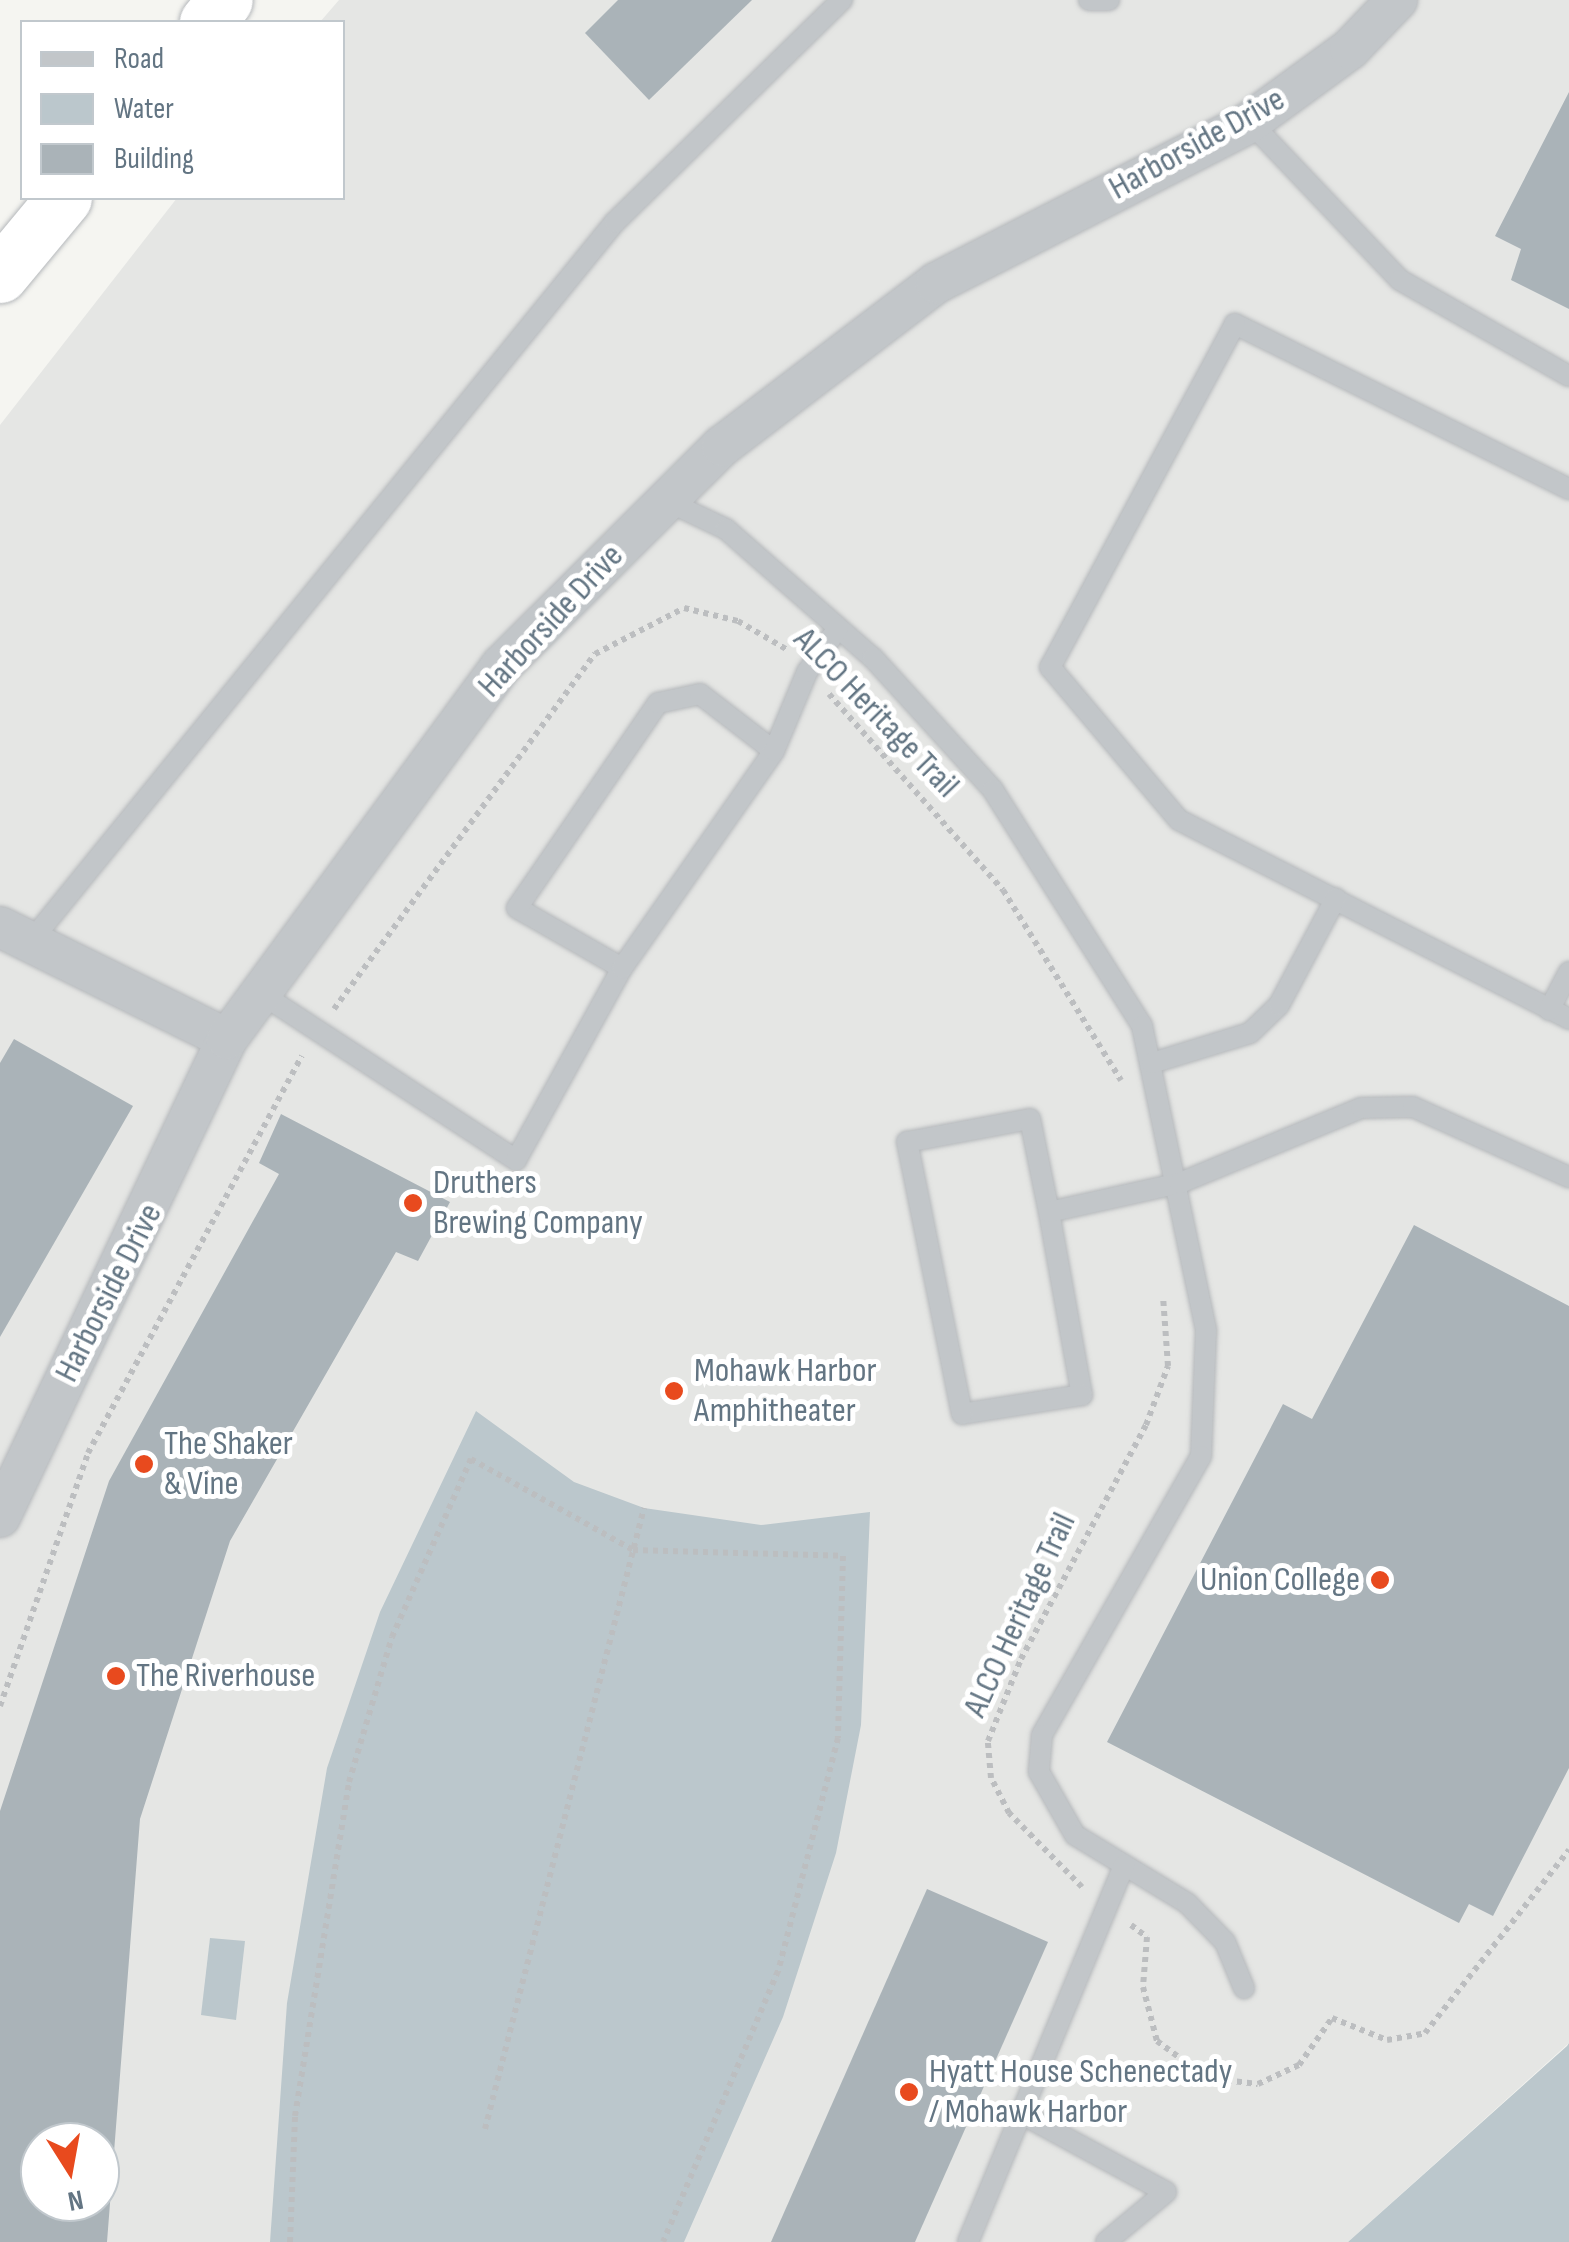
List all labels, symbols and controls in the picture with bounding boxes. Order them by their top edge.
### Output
legend [20,20,345,200]
text: Road [114,41,164,77]
street label: Harborside Drive [1102,79,1292,209]
text: Water [114,91,174,127]
text: Building [114,141,194,177]
street label: Harborside Drive [469,536,633,706]
street label: ALCO Heritage Trail [784,619,968,807]
place label: Druthers Brewing Company [433,1162,643,1244]
marker: Druthers Brewing Company [402,1192,424,1214]
street label: Harborside Drive [46,1197,172,1389]
place label: Mohawk Harbor Amphitheater [694,1350,877,1432]
marker: Mohawk Harbor Amphitheater [663,1380,685,1402]
place label: The Shaker & Vine [164,1423,293,1505]
marker: The Shaker & Vine [133,1453,155,1475]
street label: ALCO Heritage Trail [954,1506,1086,1724]
place label: Union College [1200,1559,1360,1601]
marker: Union College [1369,1569,1391,1591]
place label: The Riverhouse [136,1655,315,1697]
marker: The Riverhouse [105,1665,127,1687]
place label: Hyatt House Schenectady / Mohawk Harbor [929,2051,1232,2133]
marker: Hyatt House Schenectady / Mohawk Harbor [898,2081,920,2103]
north arrow [20,2122,120,2222]
text: N [65,2182,86,2218]

